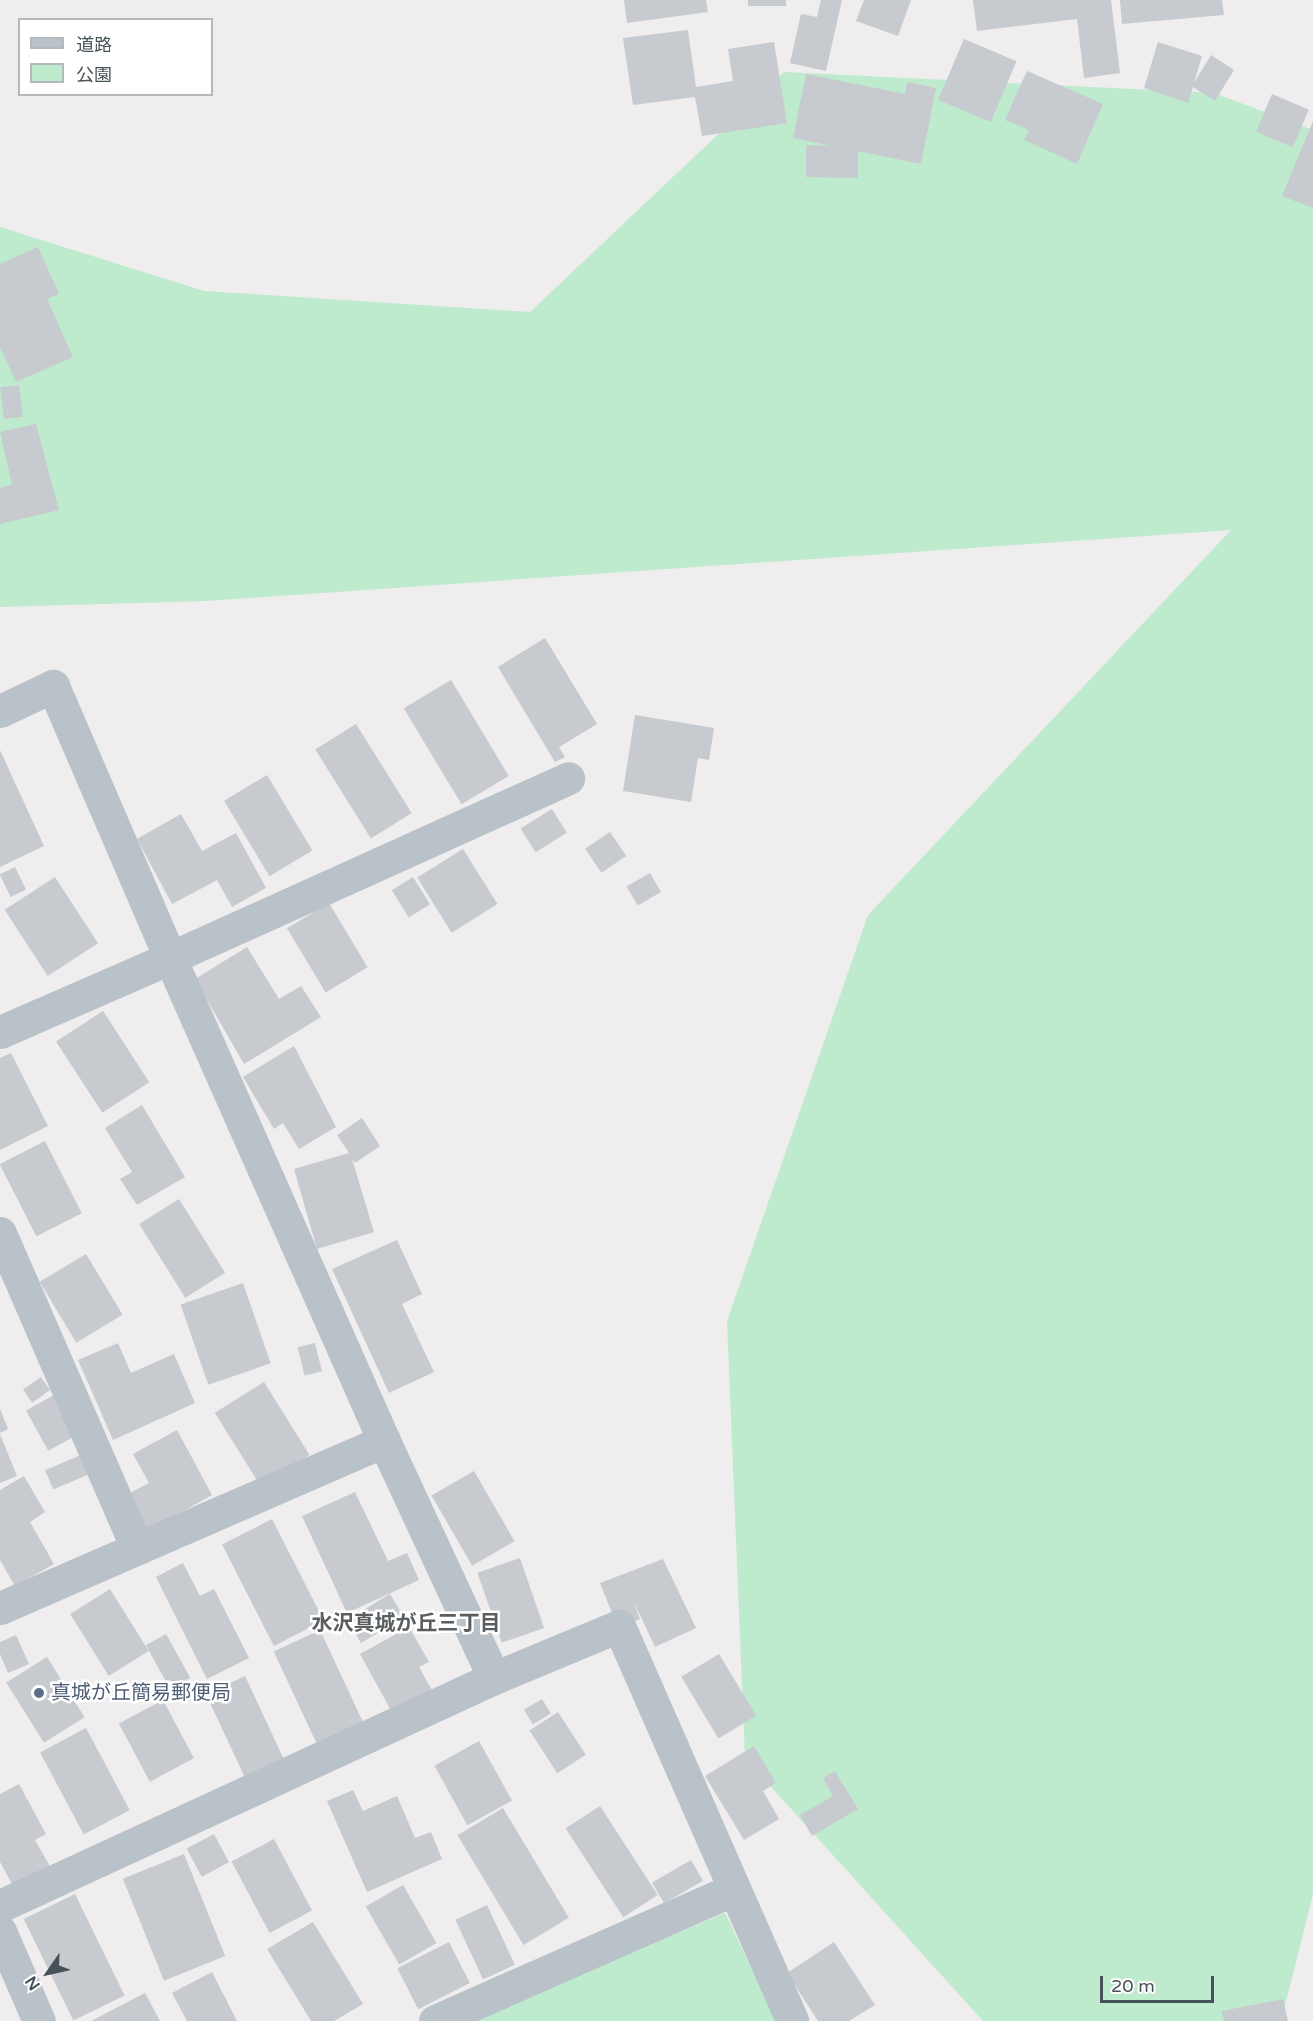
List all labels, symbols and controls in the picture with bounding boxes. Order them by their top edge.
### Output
legend [18,18,213,96]
text: 道路 [76,34,112,56]
text: 公園 [76,64,112,86]
district label: 水沢真城が丘三丁目 [312,1611,500,1637]
place label: 真城が丘簡易郵便局 [51,1681,231,1705]
marker: 真城が丘簡易郵便局 [32,1686,46,1700]
north arrow [18,1943,78,2003]
scale bar [1103,1964,1217,2002]
text: N [21,1972,45,1994]
text: 20 m [1111,1975,1155,1997]

